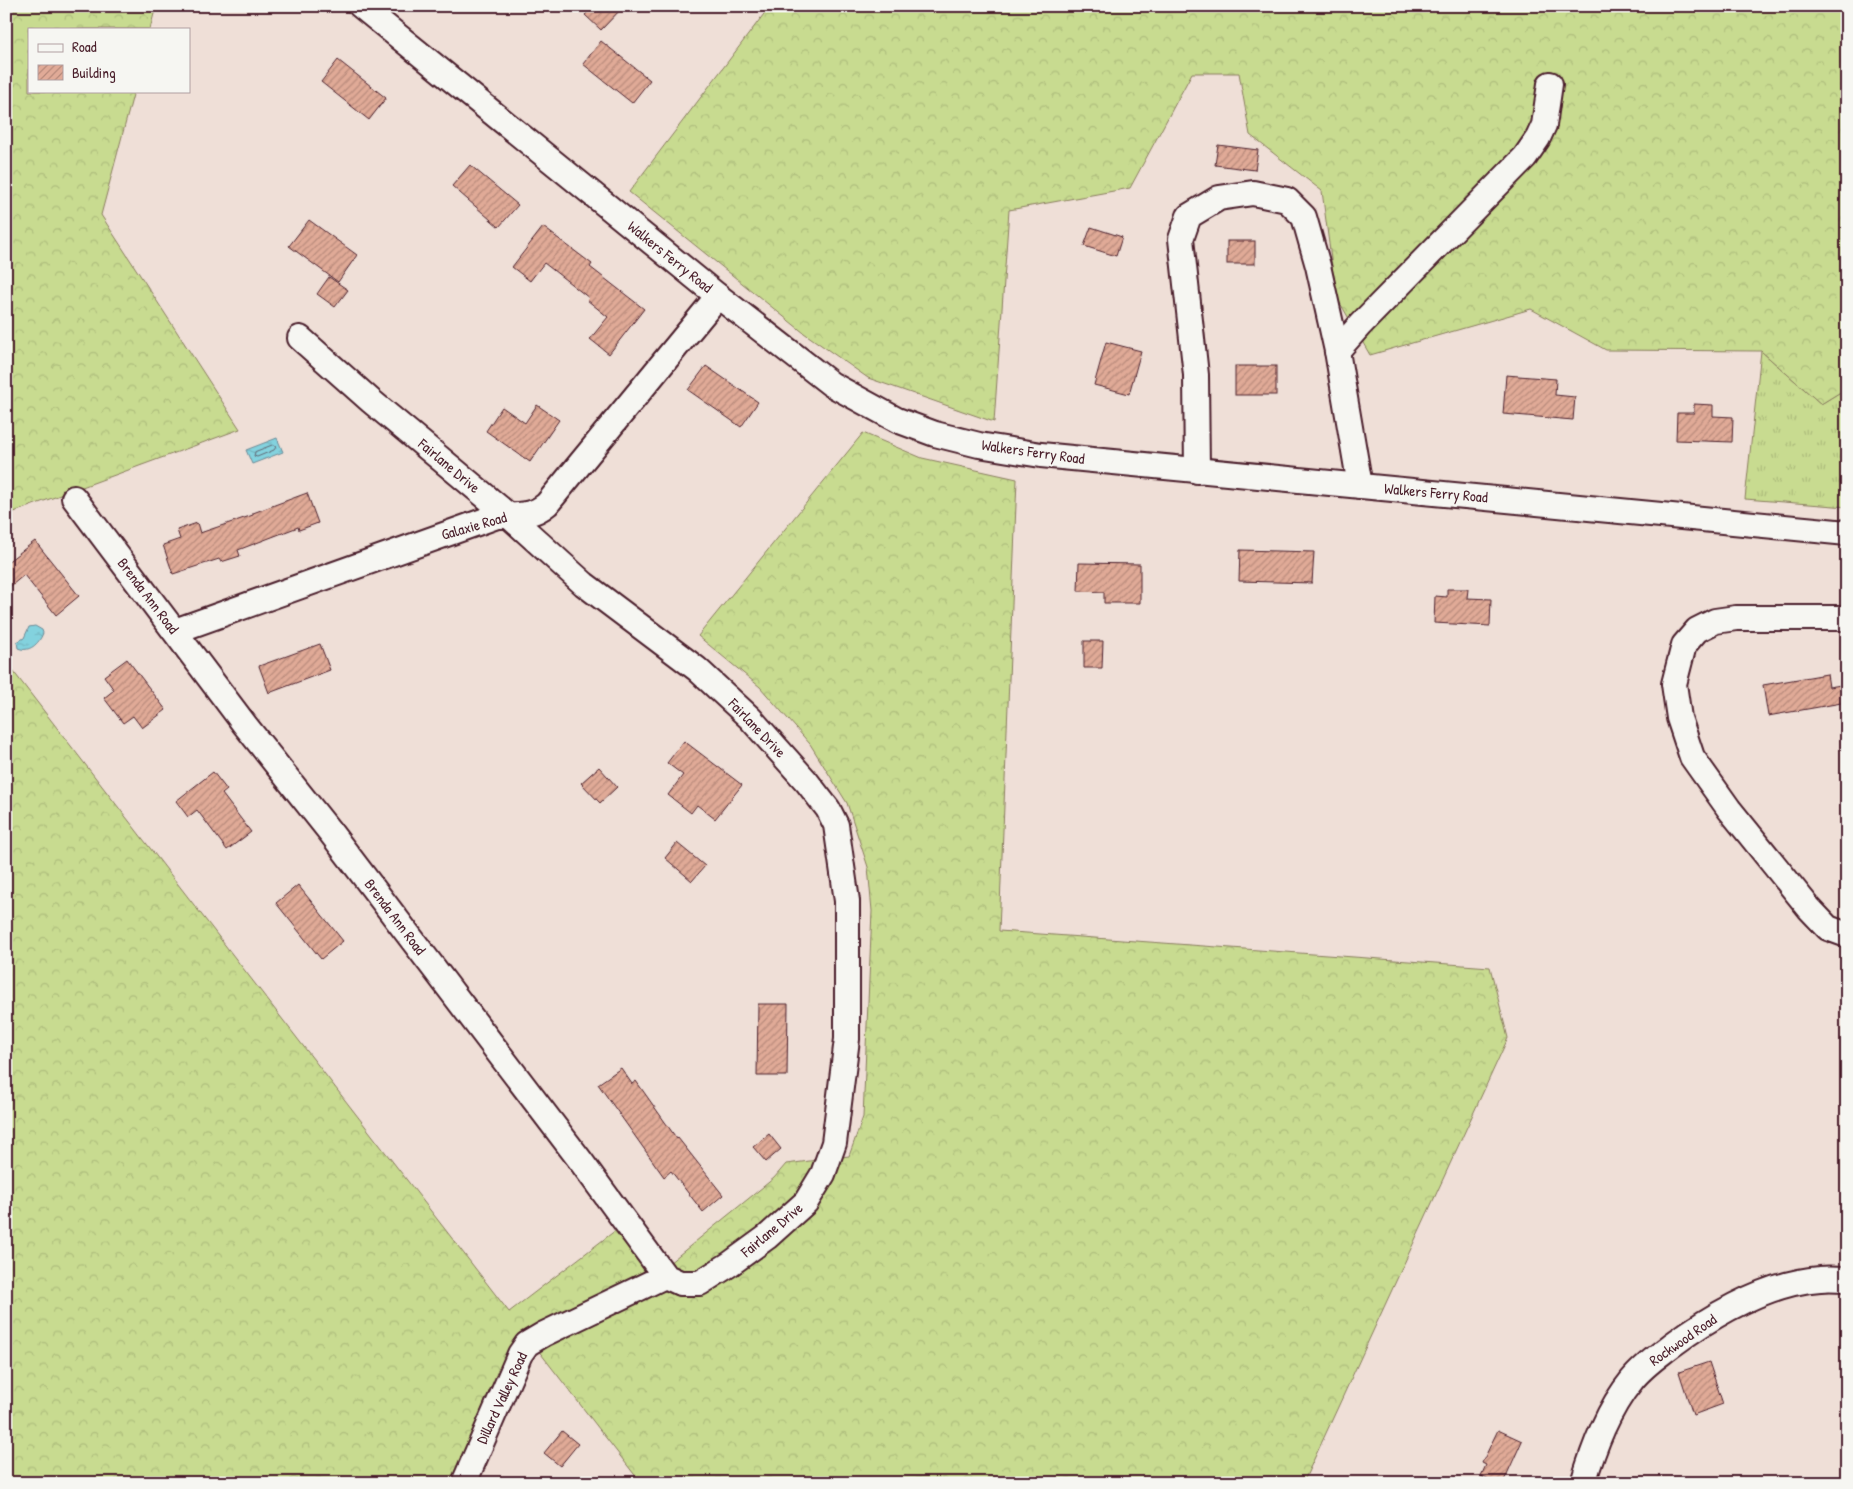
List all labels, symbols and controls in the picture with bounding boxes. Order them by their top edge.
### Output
legend [28,28,190,92]
text: Road [72,36,97,57]
text: Building [72,62,116,83]
street label: Walkers Ferry Road [623,216,717,298]
street label: Fairlane Drive [413,433,485,498]
street label: Walkers Ferry Road [980,434,1086,469]
street label: Walkers Ferry Road [1383,478,1489,507]
street label: Galaxie Road [439,506,509,545]
street label: Brenda Ann Road [113,553,184,638]
street label: Fairlane Drive [723,693,791,762]
street label: Brenda Ann Road [360,874,431,959]
street label: Fairlane Drive [735,1197,807,1262]
street label: Rockwood Road [1645,1309,1721,1371]
street label: Dillard Valley Road [471,1348,532,1447]

